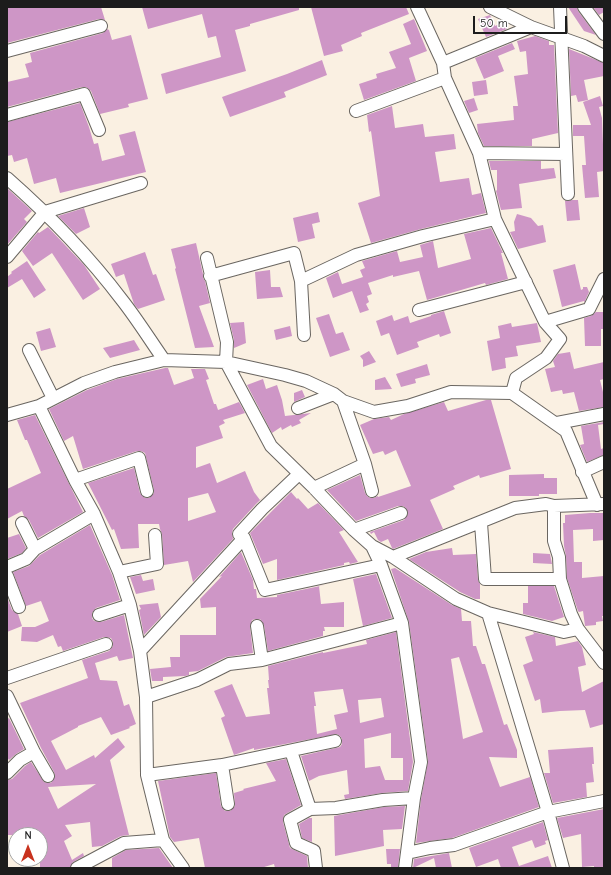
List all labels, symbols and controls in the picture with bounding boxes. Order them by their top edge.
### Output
scale bar [475,8,569,34]
text: 50 m [480,16,508,30]
north arrow [8,827,48,867]
text: N [24,829,32,842]

